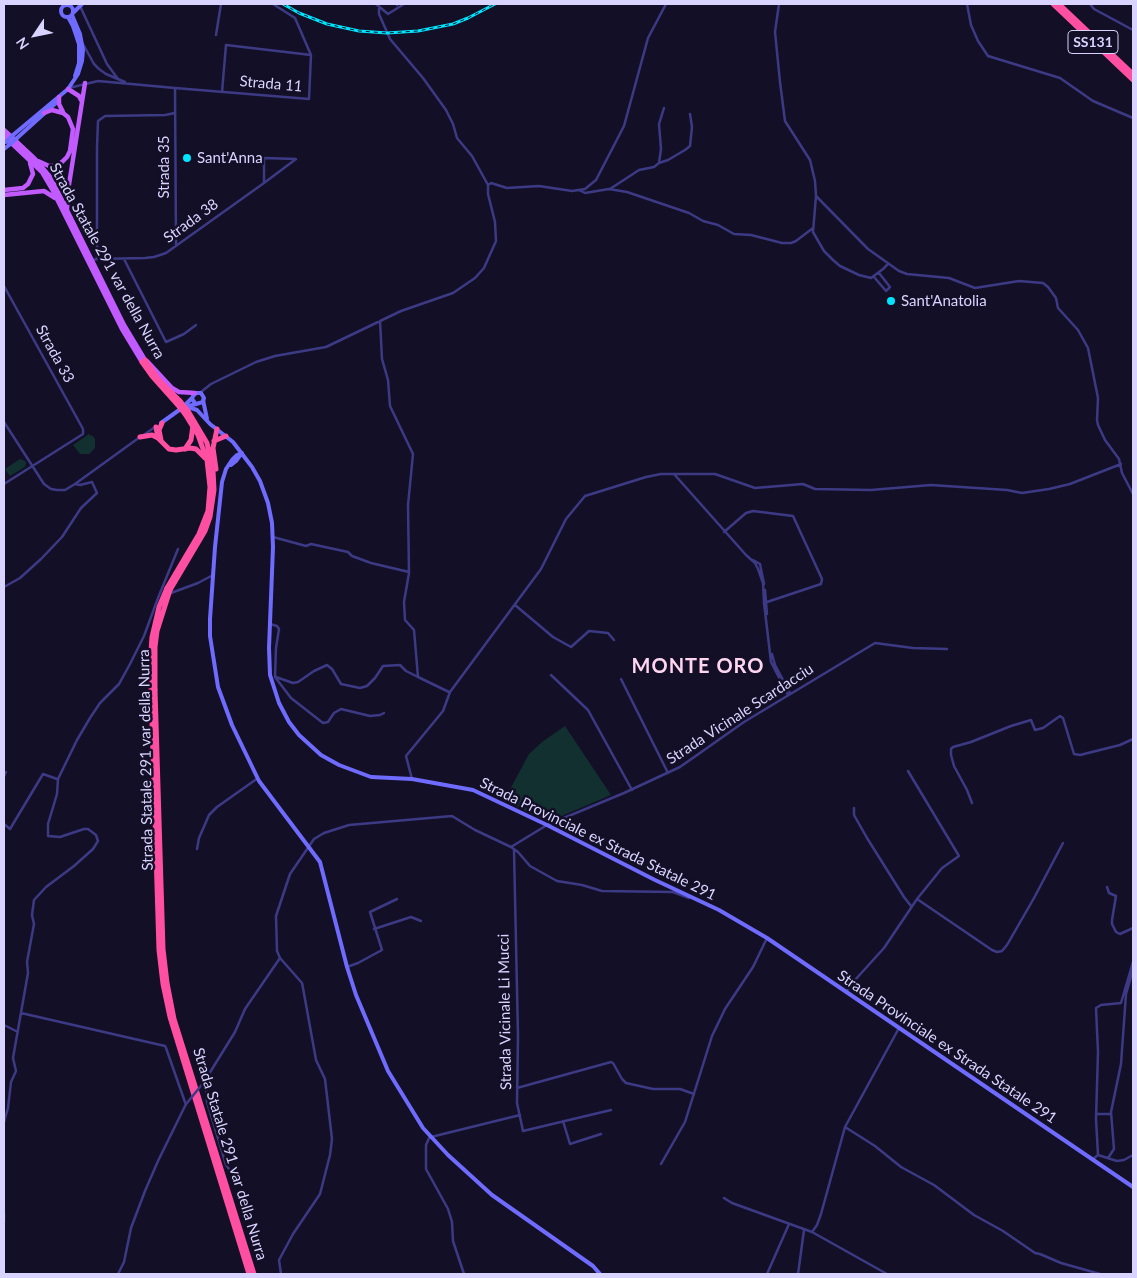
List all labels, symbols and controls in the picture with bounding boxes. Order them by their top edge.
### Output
north arrow [10,10,60,60]
road number: SS131 [1068,31,1118,54]
text: N [12,34,32,53]
street label: Strada 11 [239,72,303,96]
street label: Strada 35 [155,135,173,199]
place label: Sant'Anna [197,149,263,167]
marker: Sant'Anna [181,152,193,164]
street label: Strada Statale 291 var della Nurra [46,160,168,362]
street label: Strada 38 [160,195,222,247]
place label: Sant'Anatolia [901,292,987,310]
marker: Sant'Anatolia [885,295,897,307]
street label: Strada 33 [32,322,78,386]
street label: Strada Statale 291 var della Nurra [135,649,157,871]
district label: MONTE ORO [630,655,766,679]
street label: Strada Vicinale Scardacciu [663,660,817,768]
street label: Strada Provinciale ex Strada Statale 291 [477,774,719,904]
street label: Strada Vicinale Li Mucci [495,934,515,1090]
street label: Strada Provinciale ex Strada Statale 291 [834,967,1060,1127]
street label: Strada Statale 291 var della Nurra [189,1046,271,1262]

